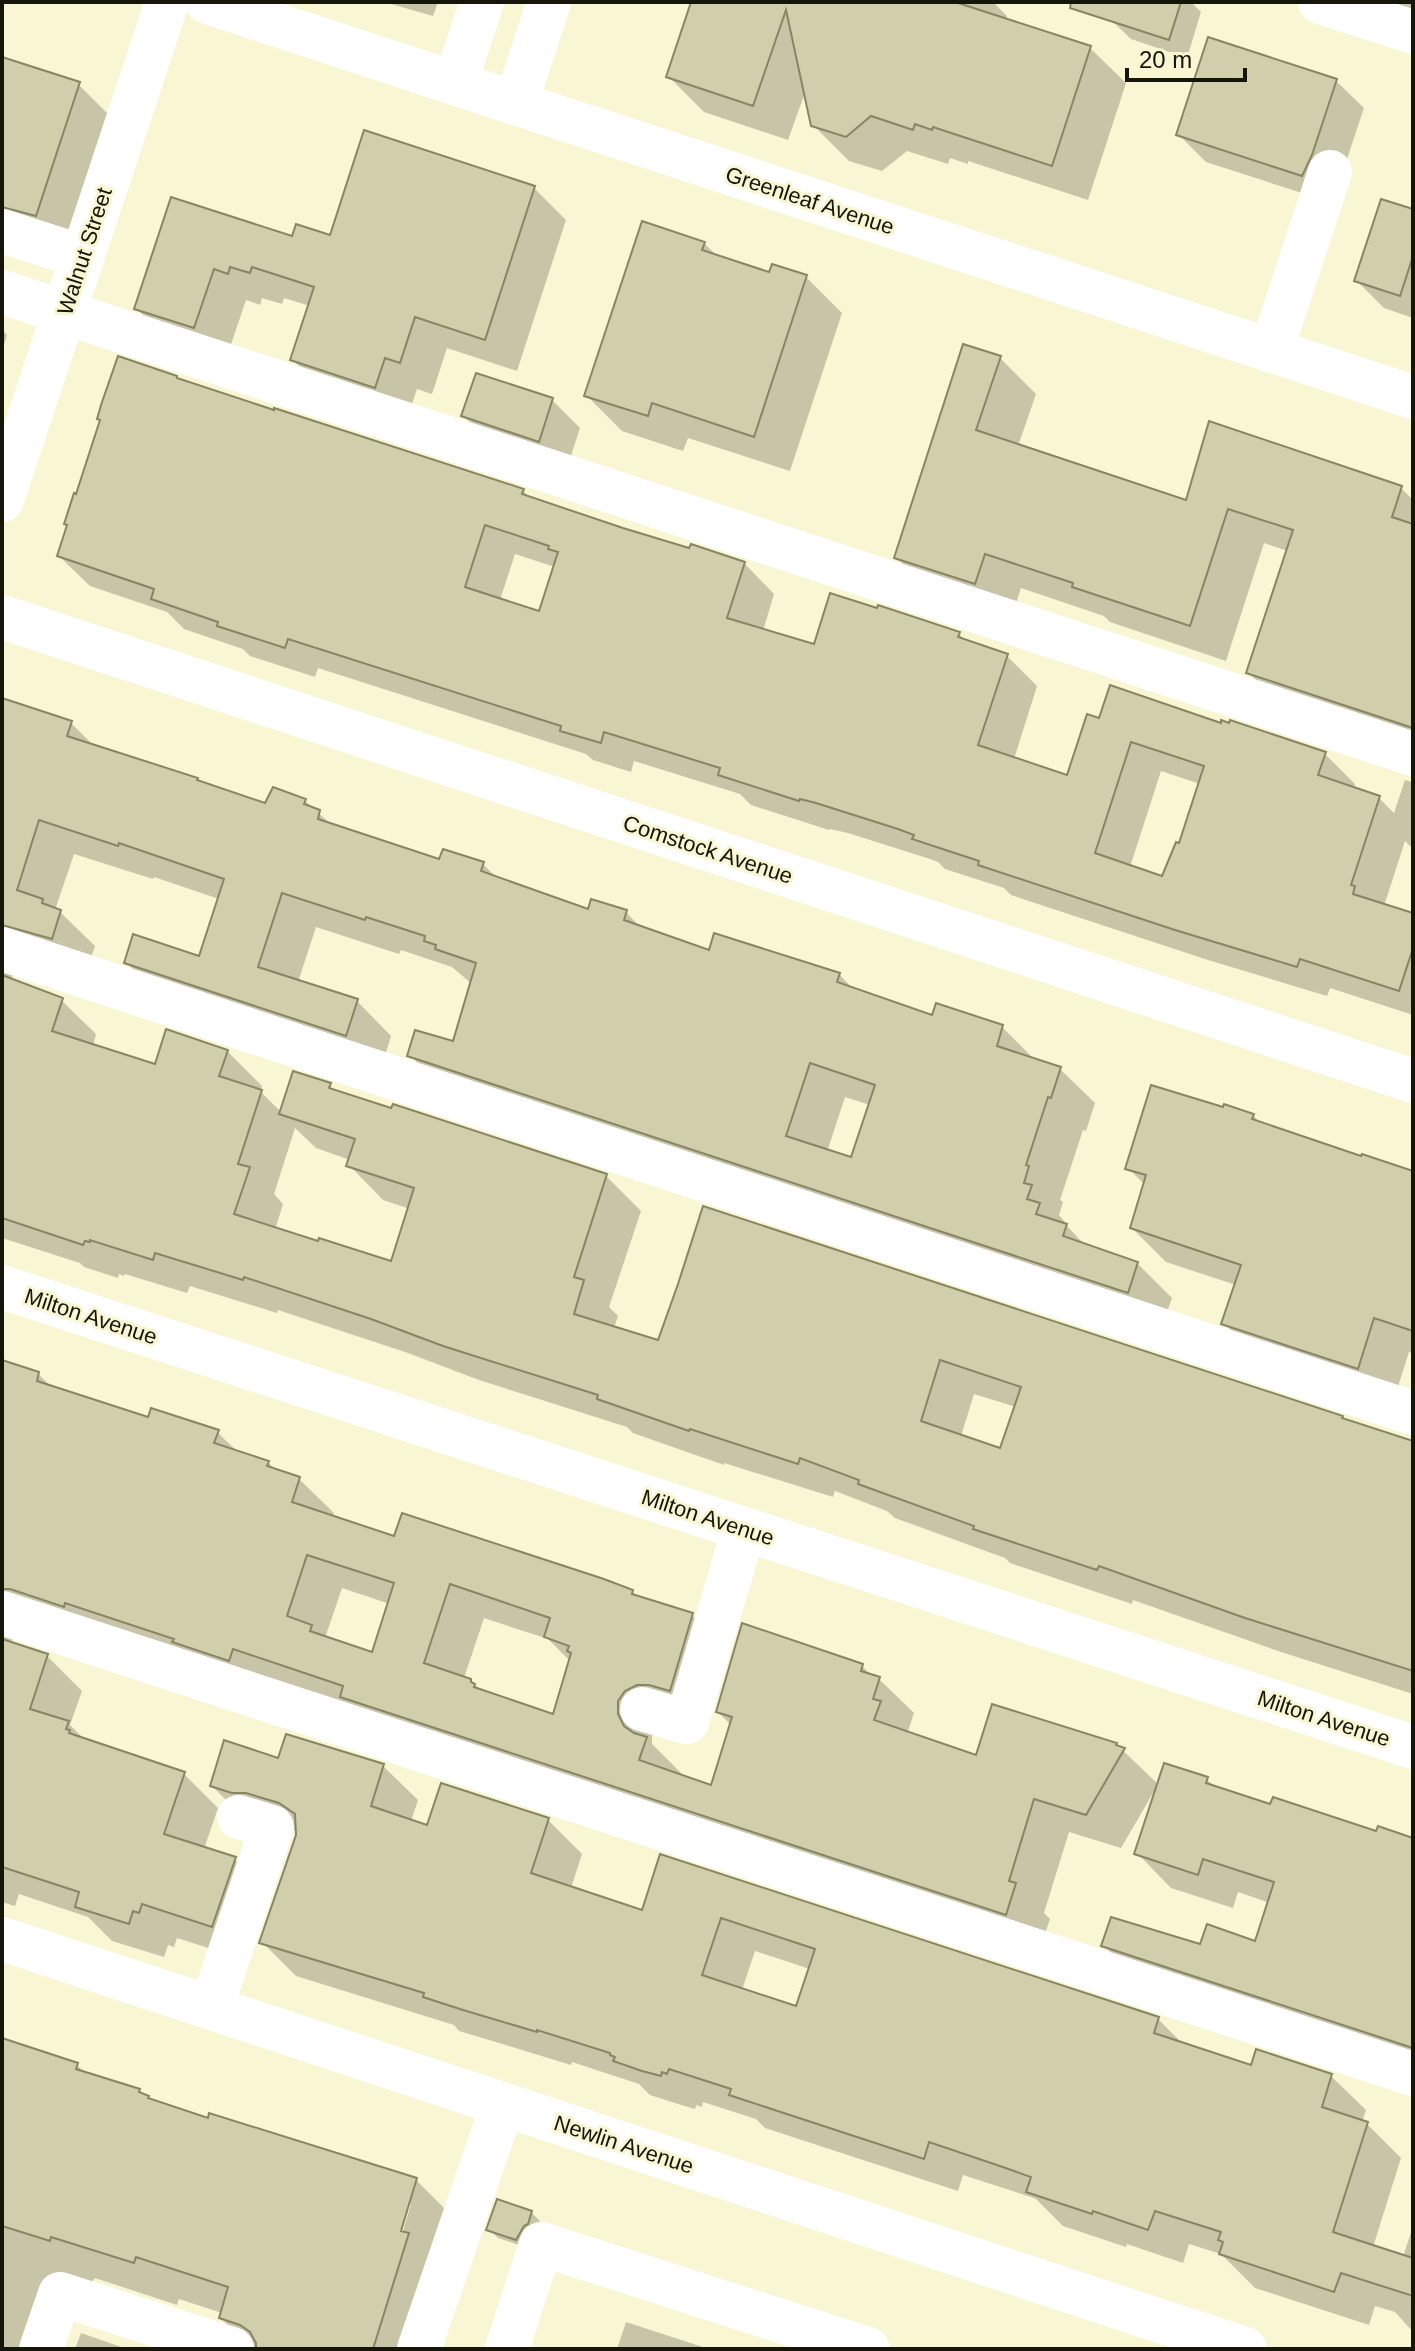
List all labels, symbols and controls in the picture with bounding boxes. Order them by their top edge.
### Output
scale bar [1127,32,1245,82]
text: 20 m [1139,46,1192,73]
street label: Greenleaf Avenue [722,161,897,240]
street label: Walnut Street [52,184,117,318]
street label: Comstock Avenue [620,810,796,889]
street label: Milton Avenue [21,1283,160,1350]
street label: Milton Avenue [638,1484,777,1551]
street label: Milton Avenue [1254,1685,1393,1752]
street label: Newlin Avenue [551,2110,697,2179]

